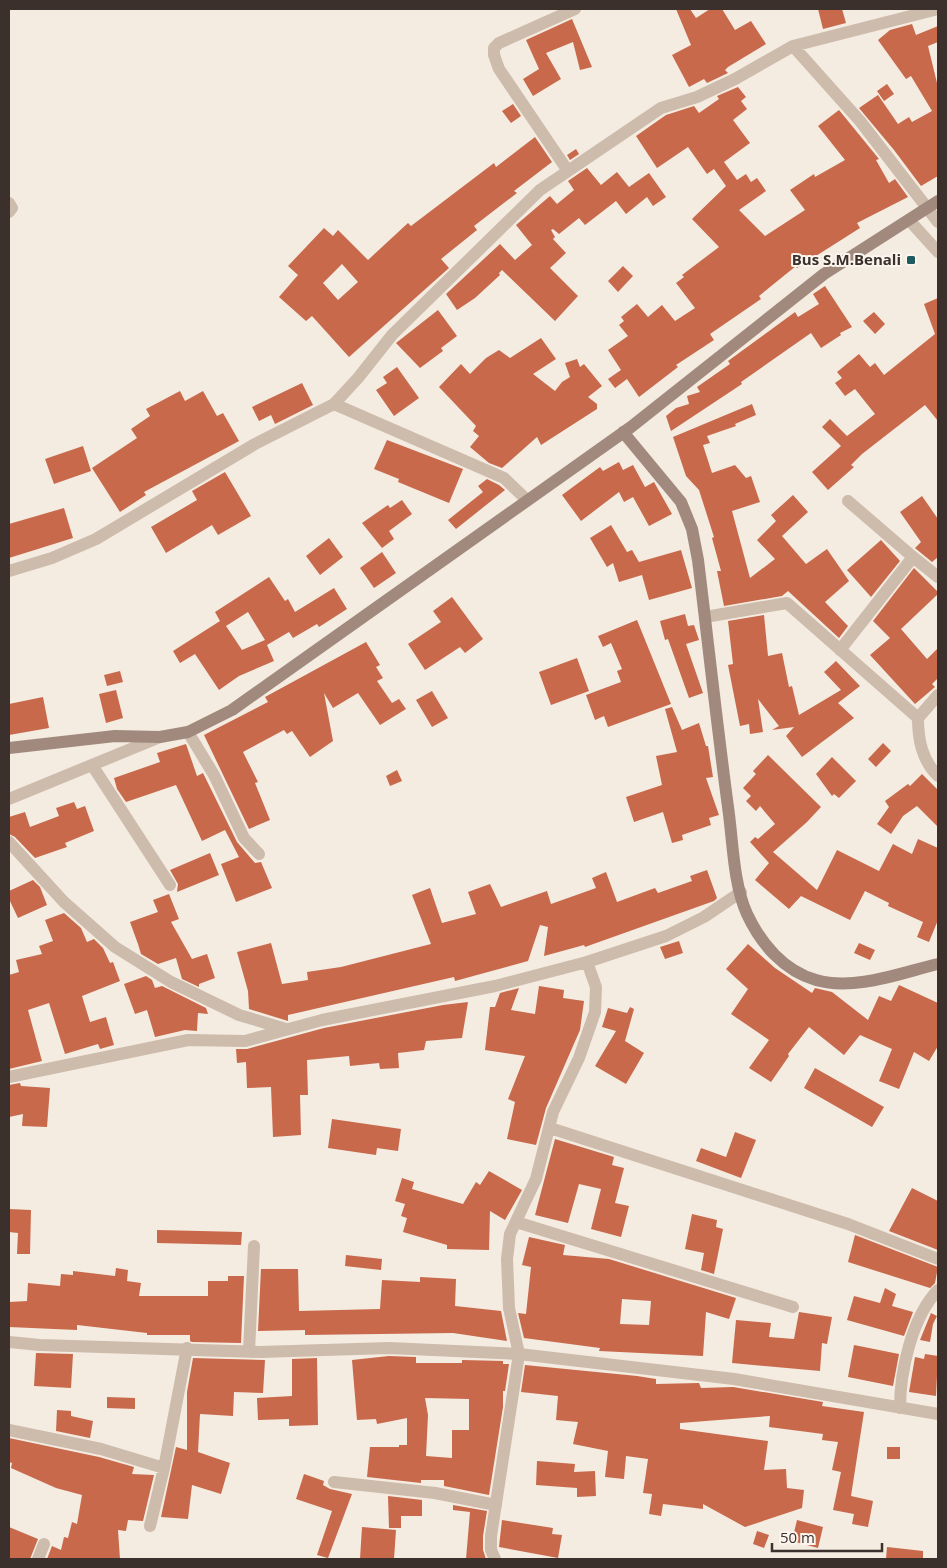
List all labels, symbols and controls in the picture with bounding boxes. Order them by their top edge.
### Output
place label: Bus S.M.Benali [792,249,901,269]
marker: Bus S.M.Benali [905,254,917,266]
scale bar [772,1520,882,1552]
text: 50 m [780,1527,815,1547]

